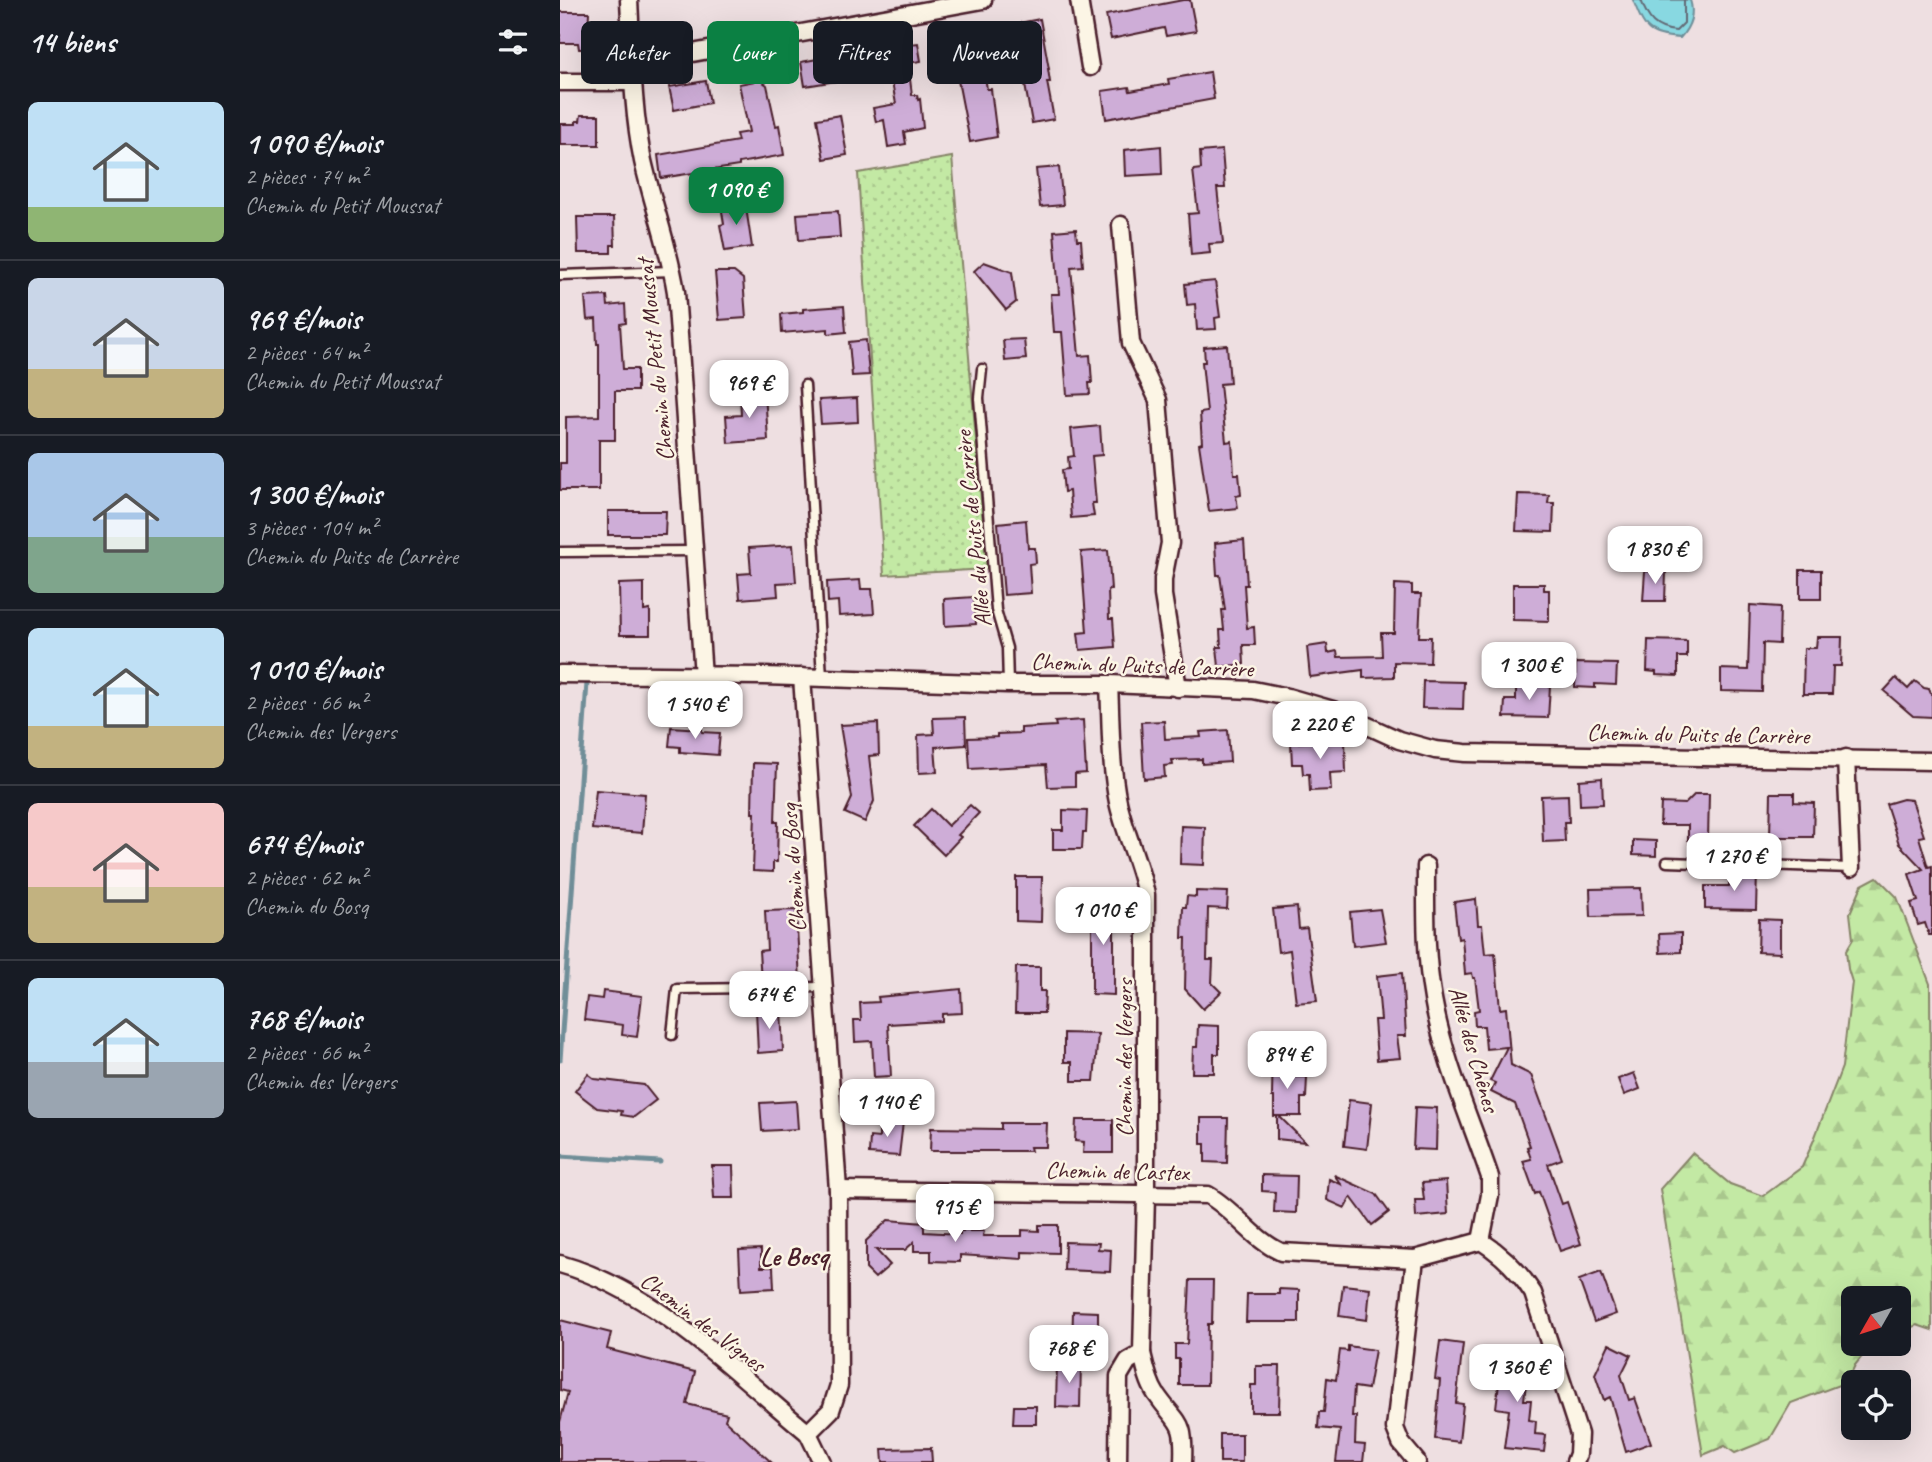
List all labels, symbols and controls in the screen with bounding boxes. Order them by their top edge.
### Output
chip: Acheter [581,21,693,84]
chip: Louer [707,21,799,84]
chip: Filtres [813,21,913,84]
chip: Nouveau [927,21,1042,84]
text: 14 biens [28,23,116,61]
icon: filters [494,23,532,61]
text: 1 090 €/mois [245,124,381,162]
icon: home [84,130,168,214]
text: 2 pièces · 74 m² [245,162,367,191]
pin: 1 090 € [671,168,801,227]
text: 1 090 € [705,175,767,204]
text: Chemin du Petit Moussat [245,191,440,220]
street label: Chemin du Petit Moussat [629,254,681,463]
text: 969 €/mois [245,300,361,338]
icon: home [84,306,168,390]
text: 2 pièces · 64 m² [245,338,367,367]
pin: 969 € [700,360,798,420]
text: Chemin du Petit Moussat [245,367,440,396]
text: 969 € [726,368,772,397]
street label: Allée du Puits de Carrère [948,427,998,629]
text: 1 300 €/mois [245,475,382,513]
icon: home [84,481,168,565]
text: 3 pièces · 104 m² [245,513,377,542]
pin: 1 830 € [1590,526,1720,586]
text: 1 830 € [1624,534,1686,563]
text: Chemin du Puits de Carrère [245,542,458,571]
pin: 1 300 € [1464,642,1594,702]
street label: Chemin du Puits de Carrère [1030,646,1256,684]
text: 1 010 €/mois [245,650,382,688]
text: 1 300 € [1498,650,1560,679]
icon: home [84,656,168,740]
pin: 1 540 € [630,682,760,741]
text: 2 pièces · 66 m² [245,688,367,717]
text: 1 540 € [664,689,726,718]
pin: 2 220 € [1255,702,1385,761]
text: 2 220 € [1289,709,1351,738]
text: Chemin des Vergers [245,717,396,746]
street label: Chemin du Puits de Carrère [1587,717,1812,751]
street label: Chemin du Bosq [773,801,812,933]
text: 674 €/mois [245,825,362,863]
icon: home [84,831,168,915]
pin: 1 270 € [1669,834,1799,893]
text: 1 270 € [1703,841,1765,870]
text: 2 pièces · 62 m² [245,863,367,892]
pin: 1 010 € [1038,888,1168,947]
text: Chemin du Bosq [245,892,368,921]
text: 1 010 € [1072,895,1134,924]
pin: 674 € [720,972,818,1031]
street label: Chemin des Vergers [1109,977,1139,1137]
text: 674 € [745,979,793,1008]
street label: Allée des Chênes [1442,983,1507,1117]
text: 768 €/mois [245,1000,362,1038]
icon: home [84,1006,168,1090]
pin: 894 € [1238,1032,1336,1091]
text: 2 pièces · 66 m² [245,1038,367,1067]
text: 894 € [1264,1039,1310,1068]
text: Chemin des Vergers [245,1067,396,1096]
pin: 1 140 € [822,1080,952,1139]
text: 1 140 € [856,1087,918,1116]
street label: Chemin de Castex [1045,1155,1191,1187]
pin: 915 € [906,1184,1004,1244]
text: 915 € [932,1192,978,1221]
district label: Le Bosq [760,1240,831,1273]
street label: Chemin des Vignes [635,1265,773,1380]
north arrow [1841,1286,1911,1356]
map controls [1841,1286,1911,1440]
pin: 768 € [1020,1326,1118,1385]
text: 768 € [1045,1333,1093,1362]
pin: 1 360 € [1452,1344,1582,1404]
text: 1 360 € [1485,1352,1549,1381]
button: locate [1841,1370,1911,1440]

